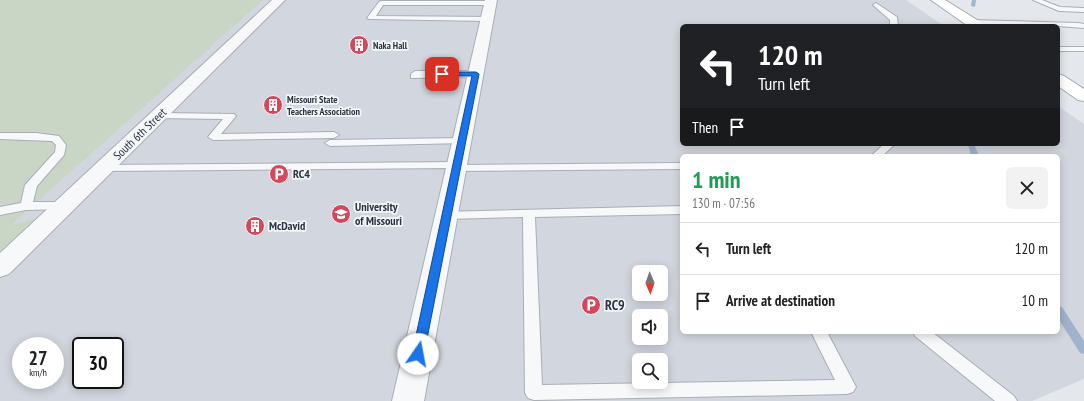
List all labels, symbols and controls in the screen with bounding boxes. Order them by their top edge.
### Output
building icon: Naka Hall [348,34,370,56]
text: 120 m [758,36,822,73]
place label: Naka Hall [373,39,408,52]
icon: left [692,40,744,92]
pin [425,57,459,91]
icon: arrive [431,63,453,85]
text: Turn left [758,72,810,95]
place label: Missouri State Teachers Association [287,93,360,118]
building icon: Missouri State Teachers Association [262,94,284,116]
street label: South 6th Street [110,104,170,163]
icon: arrive [726,116,748,138]
text: Then [692,118,718,137]
parking icon: RC4 [268,163,290,185]
text: 1 min [692,164,740,195]
place label: RC4 [293,166,310,181]
button: close [1006,167,1048,209]
text: 130 m · 07:56 [692,195,755,212]
place label: University of Missouri [355,199,402,228]
school or university icon: University of Missouri [330,203,352,225]
building icon: McDavid [244,215,266,237]
place label: McDavid [269,218,305,233]
icon: left [692,238,714,260]
text: Turn left [726,239,771,258]
text: 120 m [1015,239,1048,258]
north arrow [632,265,668,301]
map controls [632,265,668,389]
icon: arrive [692,290,714,312]
text: Arrive at destination [726,291,835,310]
text: 10 m [1022,291,1048,310]
parking icon: RC9 [580,294,602,316]
place label: RC9 [605,296,625,314]
button: sound [632,309,668,345]
position arrow [397,333,439,375]
speed limit sign: 30 [72,337,124,389]
text: 27 [28,345,48,371]
button: search [632,353,668,389]
text: km/h [29,366,47,379]

